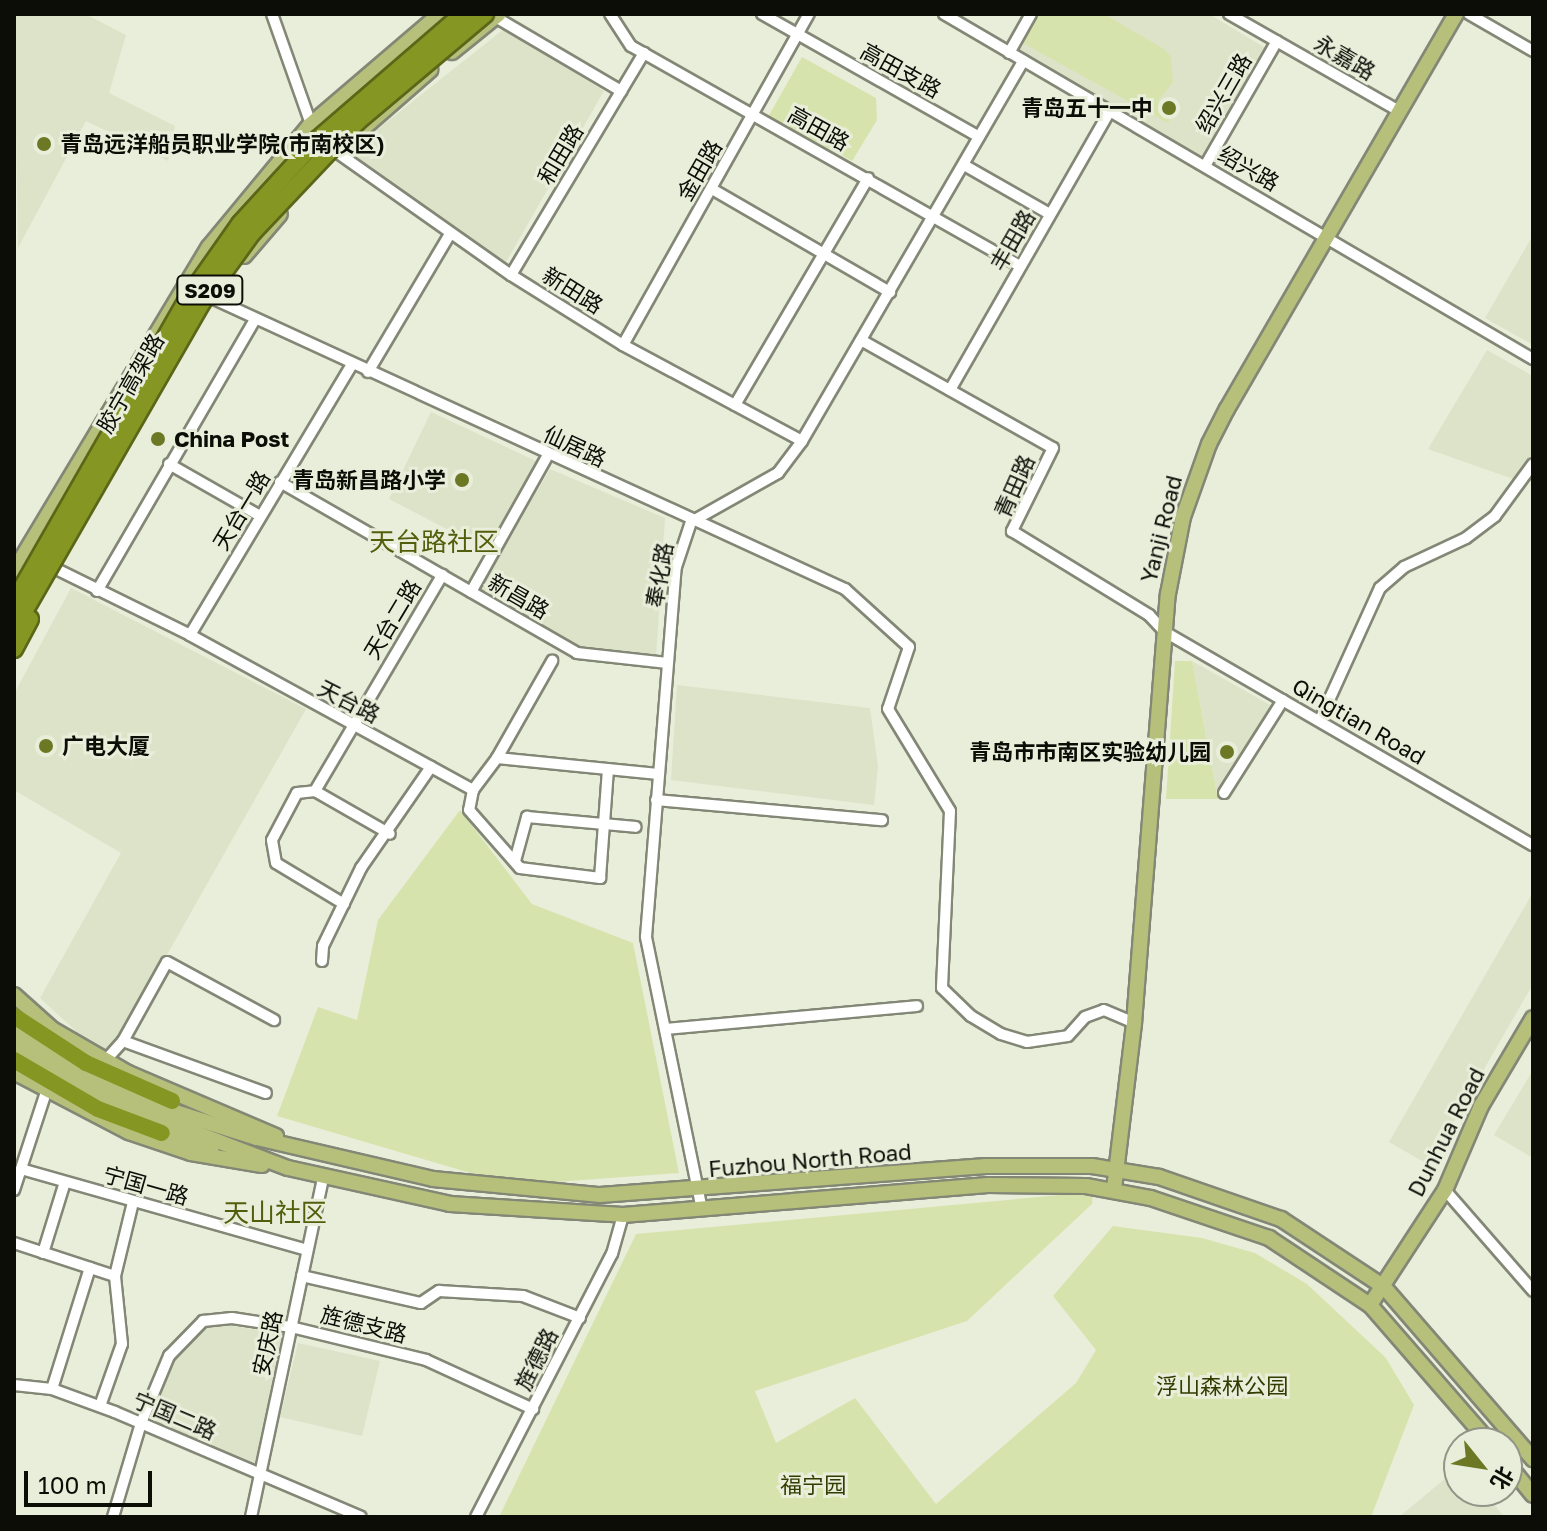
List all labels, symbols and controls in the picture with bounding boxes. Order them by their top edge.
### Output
street label: 永嘉路 [1310,29,1380,85]
street label: 高田支路 [856,37,946,103]
street label: 绍兴三路 [1190,48,1256,138]
place label: 青岛五十一中 [1021,95,1153,121]
marker: 青岛五十一中 [1160,99,1178,117]
street label: 高田路 [784,100,854,156]
street label: 和田路 [532,119,588,189]
place label: 青岛远洋船员职业学院(市南校区) [60,131,385,157]
marker: 青岛远洋船员职业学院(市南校区) [35,135,53,153]
street label: 金田路 [671,135,727,205]
street label: 绍兴路 [1214,140,1284,196]
street label: 丰田路 [984,205,1040,275]
street label: 新田路 [538,261,608,319]
road number: S209 [176,274,244,306]
street label: 胶宁高架路 [91,329,169,437]
street label: 仙居路 [540,420,610,472]
place label: China Post [174,426,289,452]
marker: China Post [149,430,167,448]
street label: 青田路 [989,450,1039,522]
street label: 天台一路 [207,465,275,555]
place label: 青岛新昌路小学 [292,467,446,493]
marker: 青岛新昌路小学 [453,471,471,489]
street label: Yanji Road [1135,473,1187,585]
district label: 天台路社区 [369,526,499,558]
street label: 奉化路 [640,540,678,610]
street label: 新昌路 [484,568,554,624]
street label: 天台二路 [358,574,426,664]
street label: Qingtian Road [1288,672,1430,770]
street label: 天台路 [314,674,384,728]
place label: 广电大厦 [62,733,150,759]
marker: 广电大厦 [37,737,55,755]
place label: 青岛市市南区实验幼儿园 [969,739,1211,765]
marker: 青岛市市南区实验幼儿园 [1218,743,1236,761]
street label: Dunhua Road [1402,1063,1490,1201]
street label: Fuzhou North Road [707,1138,913,1182]
street label: 宁国一路 [100,1160,192,1210]
district label: 天山社区 [223,1197,327,1229]
street label: 旌德支路 [318,1301,410,1347]
street label: 安庆路 [247,1308,287,1378]
street label: 旌德路 [509,1324,563,1394]
park label: 浮山森林公园 [1156,1373,1288,1399]
street label: 宁国二路 [129,1386,221,1444]
north arrow [1443,1427,1523,1507]
scale bar [28,1455,156,1505]
text: 北 [1485,1462,1520,1495]
text: 100 m [38,1470,107,1499]
park label: 福宁园 [780,1472,846,1498]

